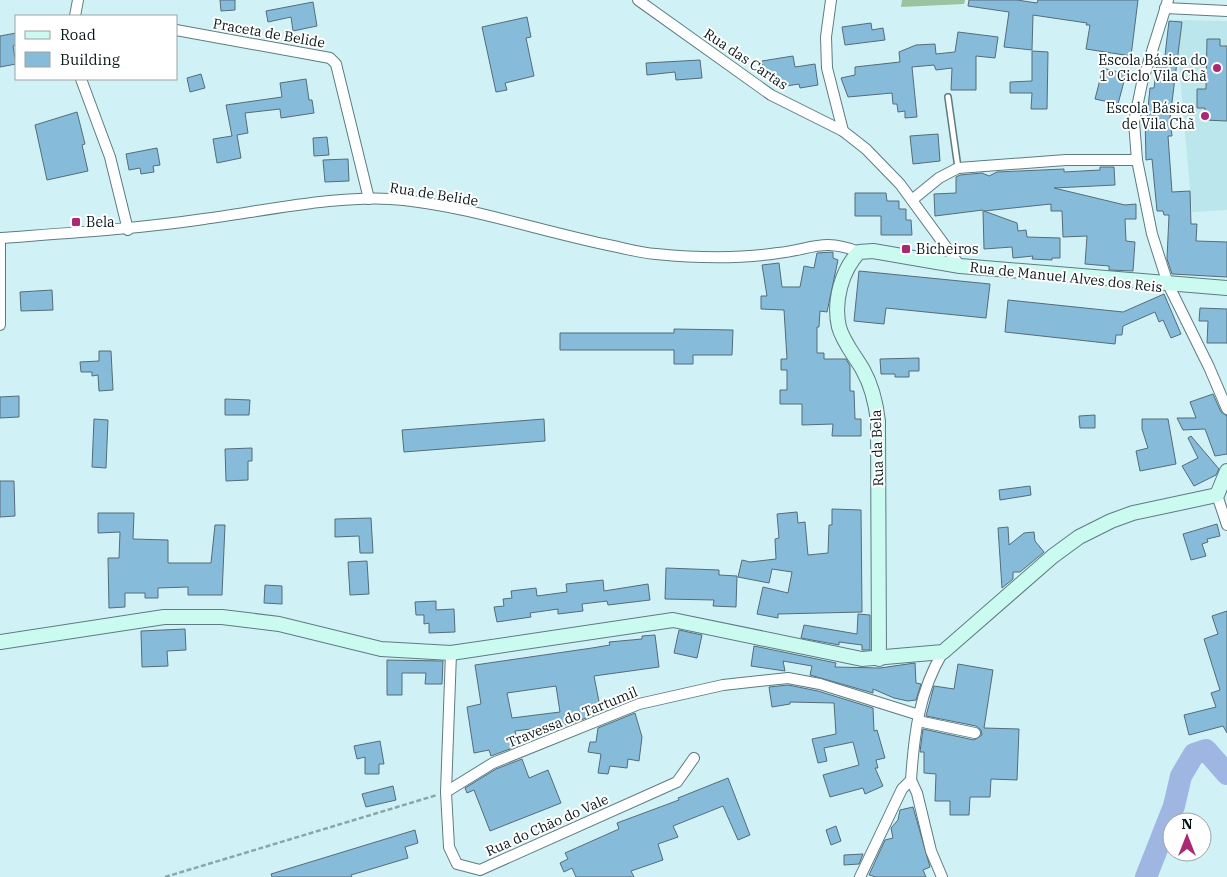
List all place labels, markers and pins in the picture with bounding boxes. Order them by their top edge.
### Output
place label: Escola Básica do 1º Ciclo Vila Chã [1098,51,1207,85]
marker: Escola Básica do 1º Ciclo Vila Chã [1211,62,1223,74]
place label: Escola Básica de Vila Chã [1106,99,1195,133]
marker: Escola Básica de Vila Chã [1199,110,1211,122]
place label: Bela [86,213,115,231]
marker: Bela [70,216,82,228]
place label: Bicheiros [916,240,979,258]
marker: Bicheiros [900,243,912,255]

